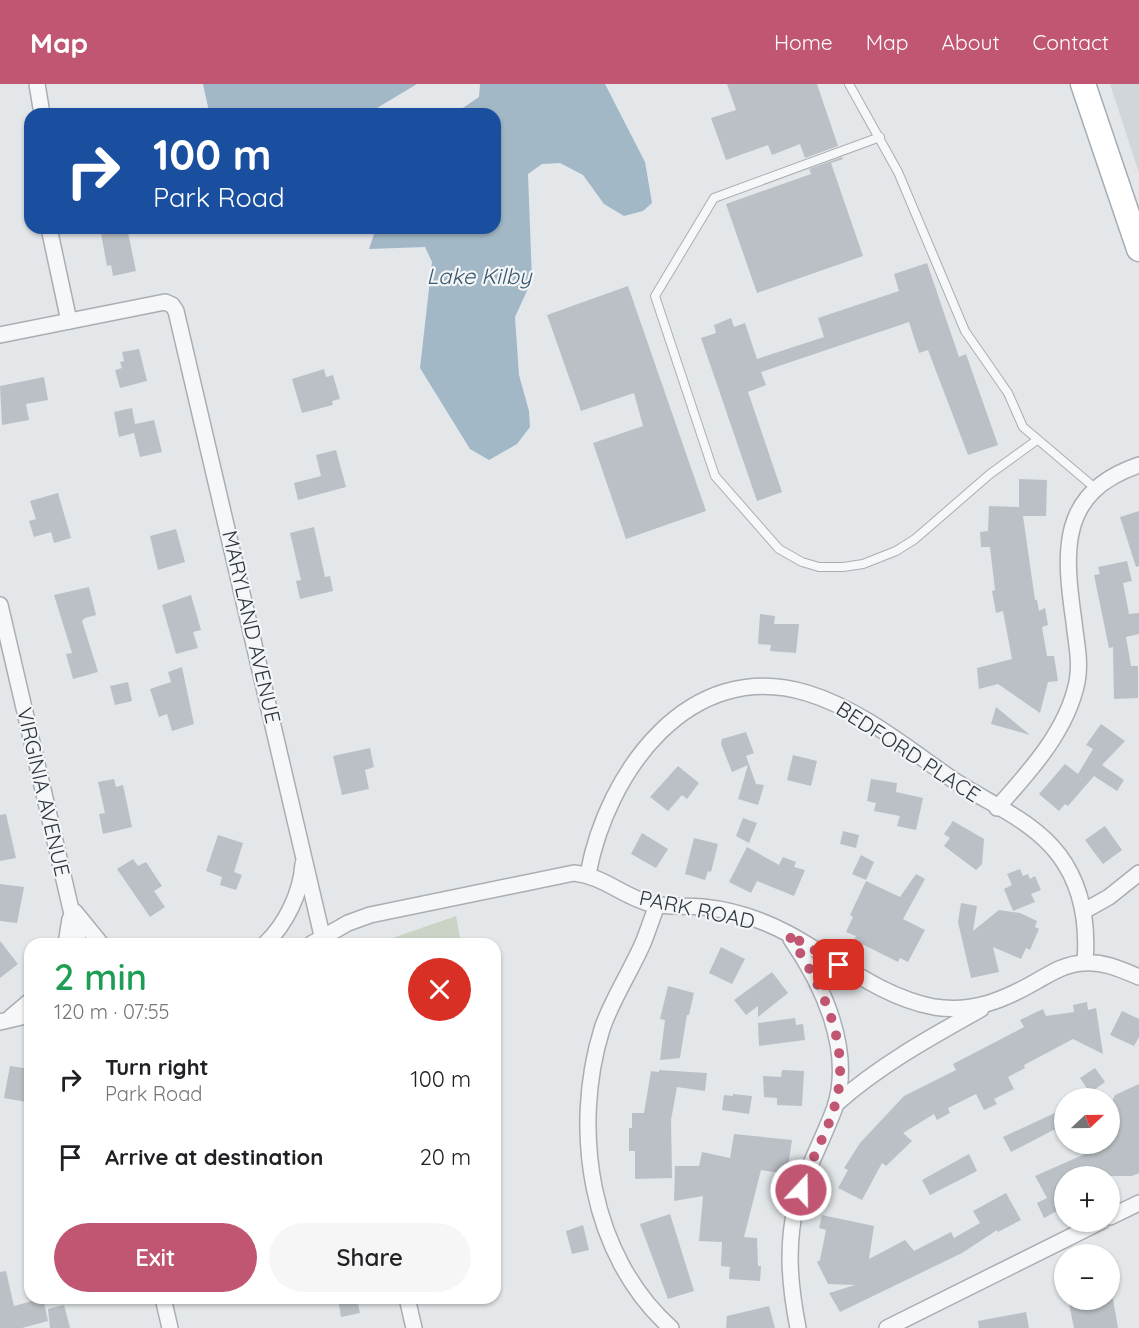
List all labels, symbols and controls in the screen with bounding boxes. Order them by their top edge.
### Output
text: Map [30,25,88,60]
text: Home [774,29,833,55]
text: Map [866,29,909,55]
text: About [942,29,1000,55]
text: Contact [1033,29,1109,55]
text: 100 m [153,128,271,181]
icon: right [54,132,132,210]
text: Park Road [153,180,285,214]
water label: Lake Kilby [426,262,533,290]
street label: MARYLAND AVENUE [217,528,287,726]
street label: BEDFORD PLACE [832,695,985,807]
street label: VIRGINIA AVENUE [12,705,76,879]
street label: PARK ROAD [637,884,758,934]
pin [813,939,864,990]
icon: arrive [822,948,855,981]
text: 2 min [54,954,147,999]
button: close [408,958,471,1021]
text: 120 m · 07:55 [54,999,170,1024]
text: Turn right [105,1053,209,1081]
icon: right [54,1063,87,1096]
text: 100 m [411,1065,471,1093]
text: Park Road [105,1081,202,1106]
north arrow [1054,1088,1120,1154]
map controls [1054,1088,1120,1310]
icon: arrive [54,1141,87,1174]
text: Arrive at destination [105,1143,323,1171]
text: 20 m [420,1143,471,1171]
position arrow [769,1158,833,1222]
button: + [1054,1166,1120,1232]
button: Exit [54,1223,257,1292]
button: Share [269,1223,471,1292]
button: − [1054,1244,1120,1310]

